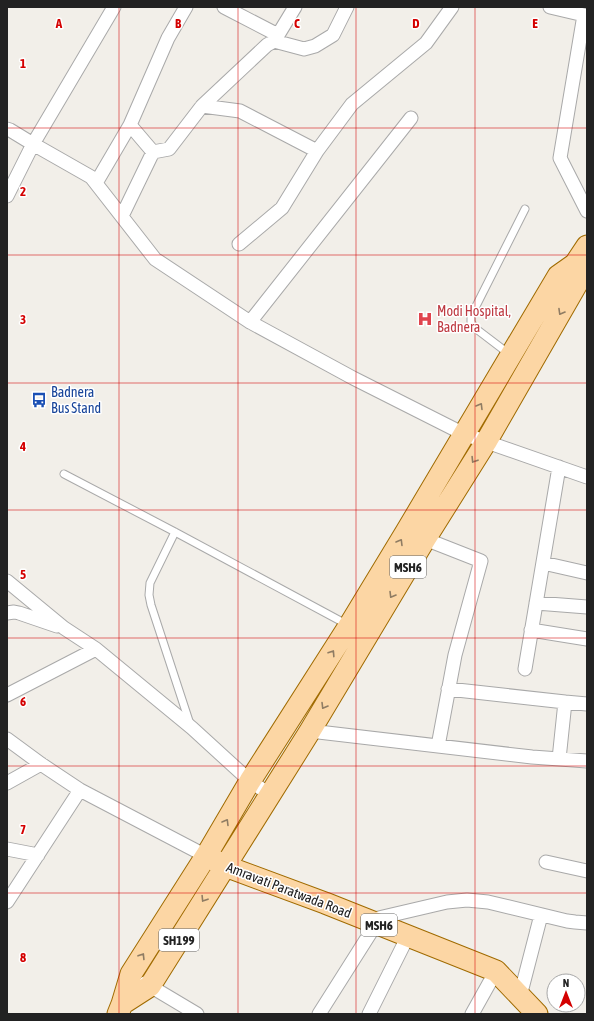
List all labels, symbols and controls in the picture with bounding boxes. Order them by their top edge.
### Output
text: A [55,16,63,31]
text: B [175,16,182,31]
text: C [294,16,300,31]
text: D [412,16,420,31]
text: E [532,16,538,31]
text: 1 [20,56,26,71]
text: 2 [20,184,26,199]
place label: Modi Hospital, Badnera [437,303,511,335]
one-way arrow [558,308,565,315]
hospital icon: Modi Hospital, Badnera [416,310,434,328]
text: 3 [20,312,26,327]
place label: Badnera Bus Stand [51,384,101,416]
bus stop icon: Badnera Bus Stand [30,391,48,409]
one-way arrow [476,403,483,410]
text: 4 [19,439,26,454]
one-way arrow [472,456,479,463]
one-way arrow [395,539,402,546]
road number: MSH6 [390,556,426,578]
text: 5 [20,567,26,582]
one-way arrow [389,591,396,598]
one-way arrow [327,650,334,657]
text: 6 [20,694,26,709]
one-way arrow [322,702,329,709]
one-way arrow [221,819,228,826]
text: 7 [20,822,26,837]
street label: Amravati Paratwada Road [224,859,354,921]
one-way arrow [202,894,209,901]
road number: MSH6 [361,914,397,936]
road number: SH199 [159,929,199,951]
text: 8 [20,950,26,965]
one-way arrow [138,953,145,960]
north arrow [546,973,586,1013]
text: N [563,977,569,989]

